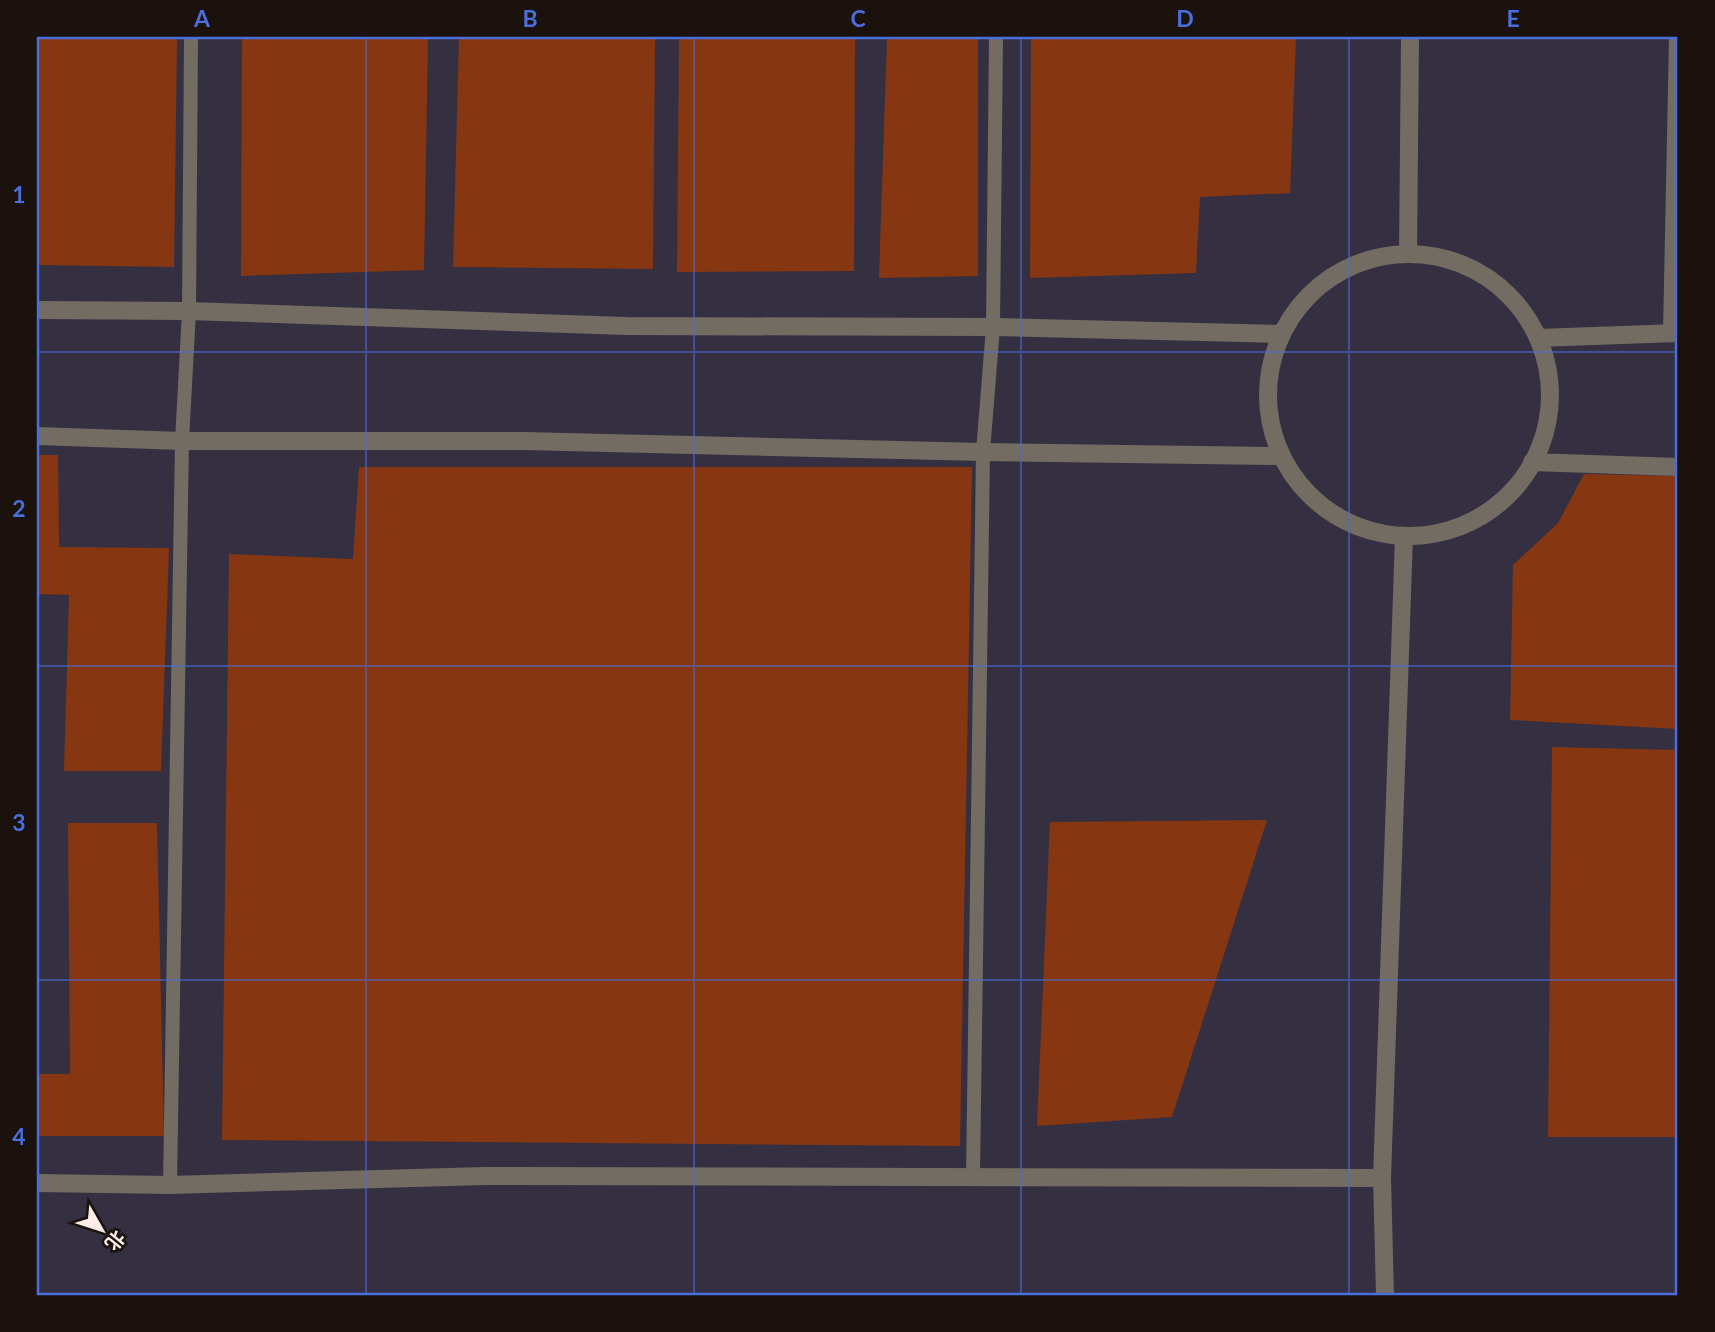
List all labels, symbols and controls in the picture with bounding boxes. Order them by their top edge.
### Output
text: A [193,4,211,32]
text: B [522,4,538,32]
text: C [850,4,866,32]
text: D [1176,4,1194,32]
text: E [1506,4,1520,32]
text: 1 [12,180,26,208]
text: 2 [12,494,26,522]
text: 3 [12,808,26,836]
text: 4 [12,1122,26,1150]
north arrow [66,1196,136,1266]
text: 北 [101,1226,131,1256]

